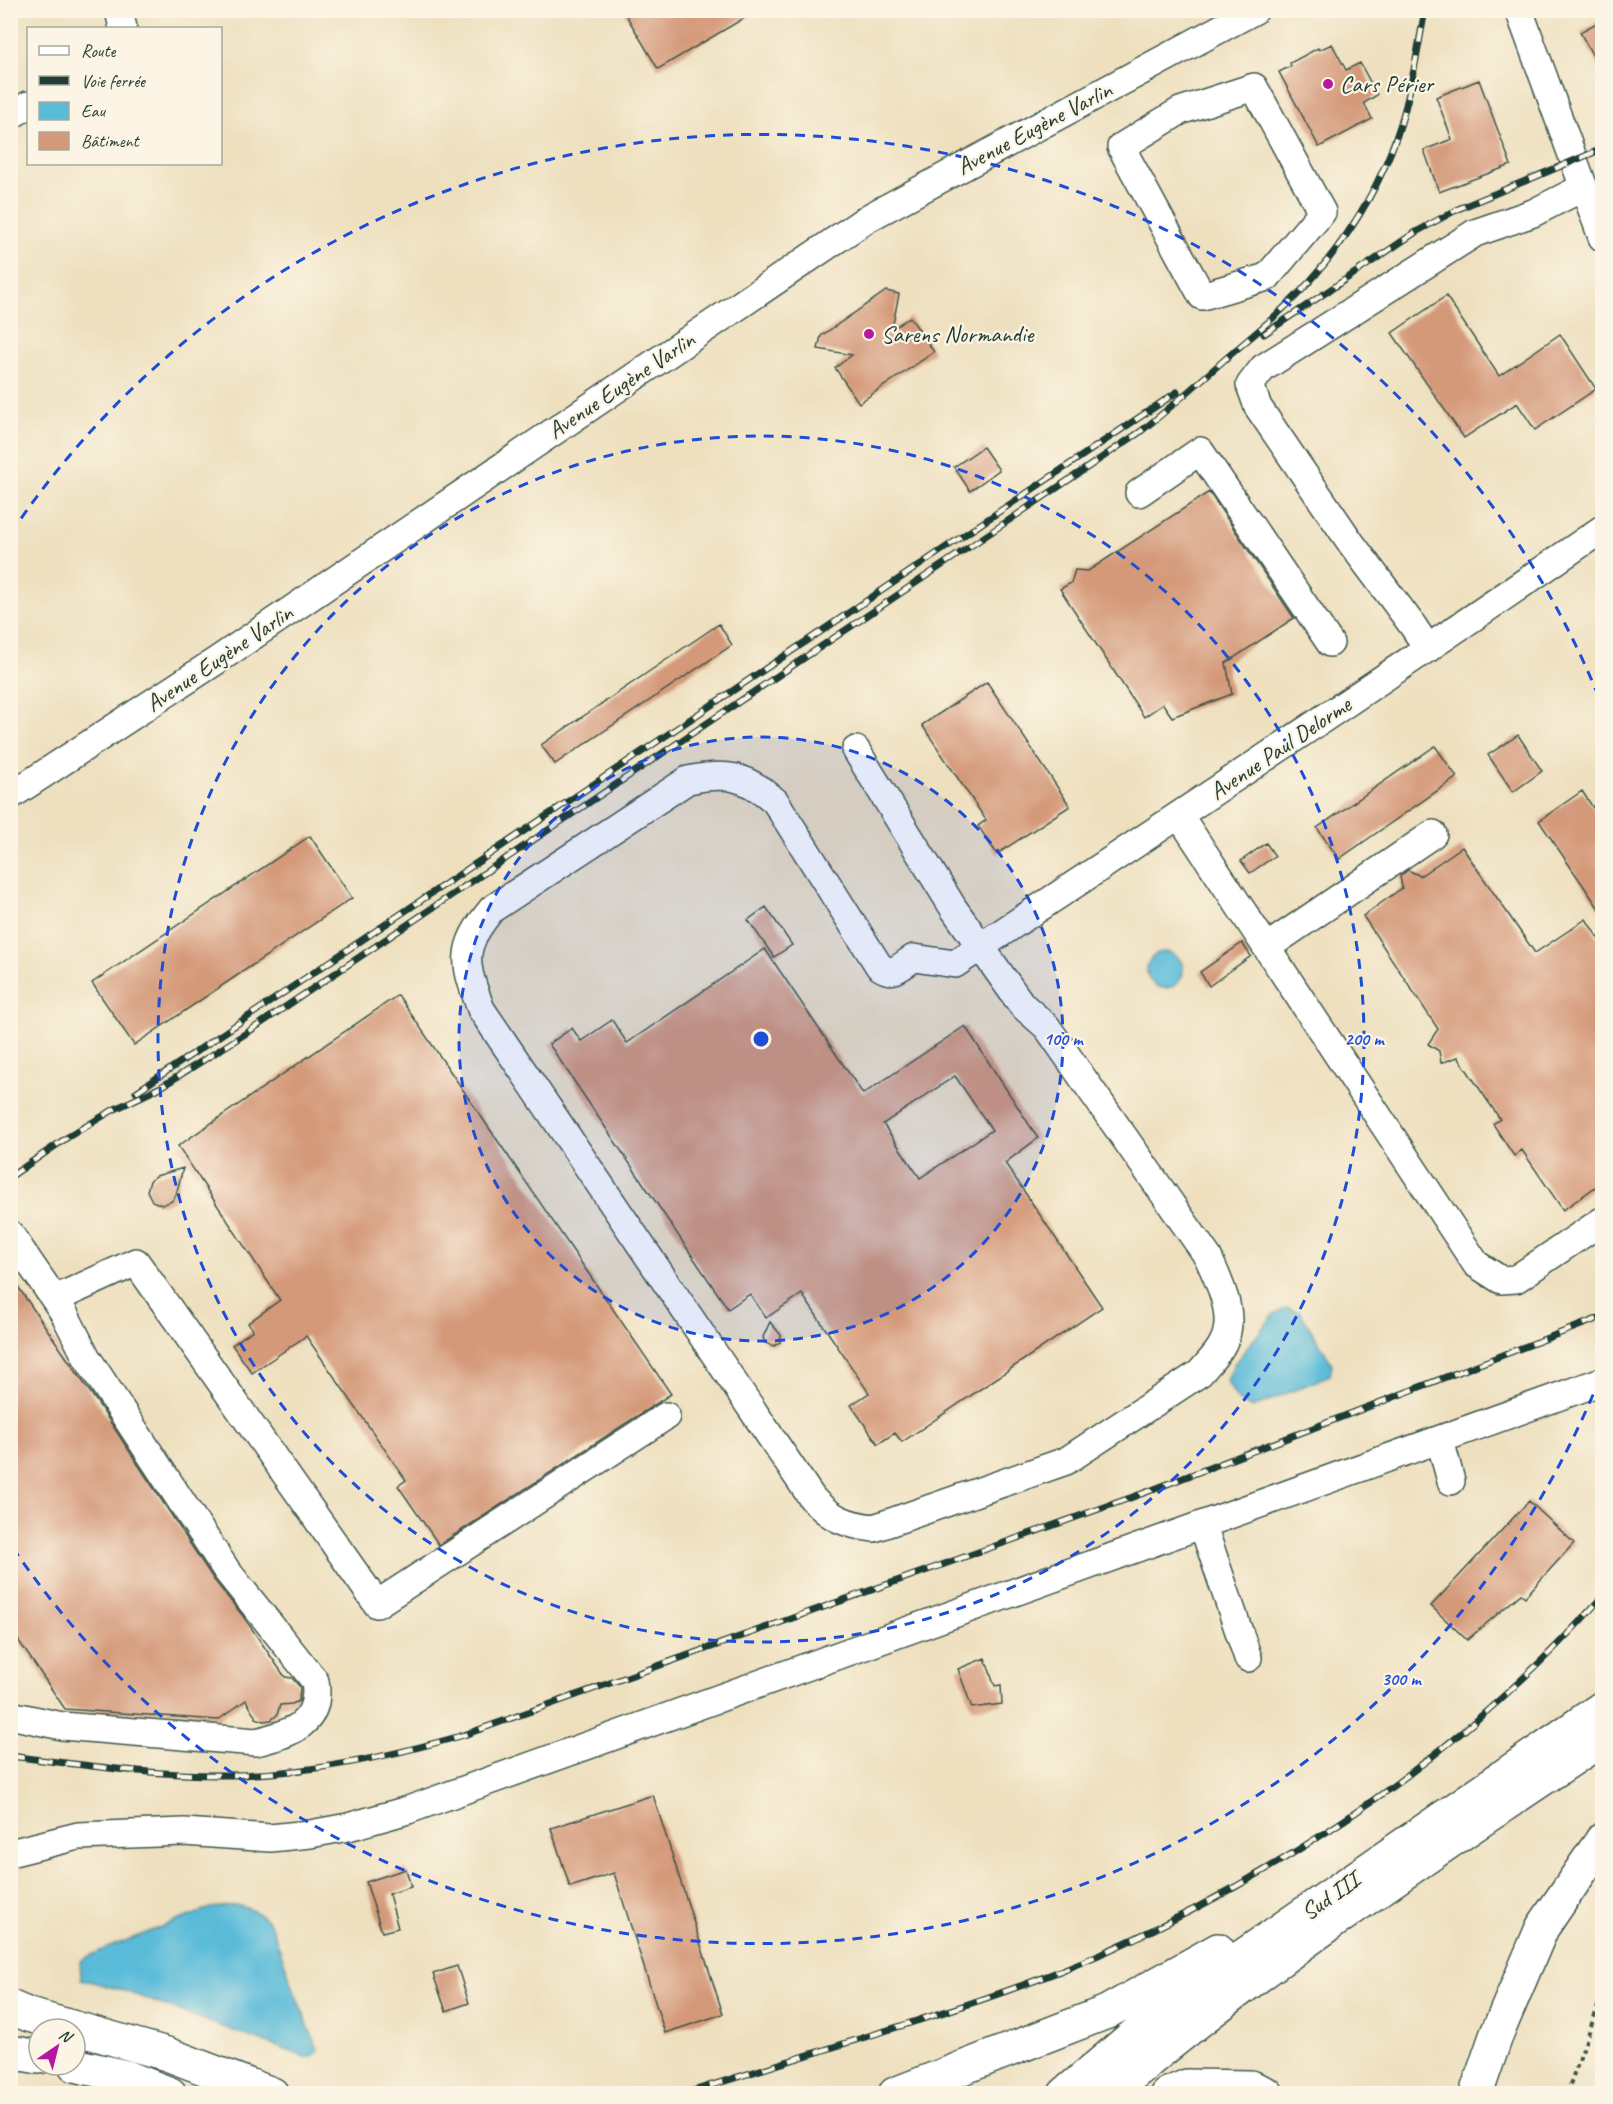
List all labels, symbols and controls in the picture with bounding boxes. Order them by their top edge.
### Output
legend [27,27,222,165]
text: Route [81,40,116,62]
place label: Cars Périer [1340,69,1436,99]
text: Voie ferrée [81,70,146,92]
street label: Avenue Eugène Varlin [951,74,1118,181]
marker: Cars Périer [1321,77,1335,91]
text: Eau [81,100,106,122]
text: Bâtiment [81,130,141,152]
place label: Sarens Normandie [881,319,1036,349]
street label: Avenue Eugène Varlin [542,324,701,445]
marker: Sarens Normandie [862,327,876,341]
street label: Avenue Eugène Varlin [140,597,299,718]
street label: Avenue Paul Delorme [1203,688,1358,806]
text: 100 m [1044,1028,1084,1050]
text: 200 m [1345,1028,1385,1050]
centre of rings [751,1029,771,1049]
text: 300 m [1382,1668,1422,1690]
street label: Sud III [1295,1863,1369,1927]
north arrow [27,2017,87,2077]
text: N [55,2024,77,2048]

